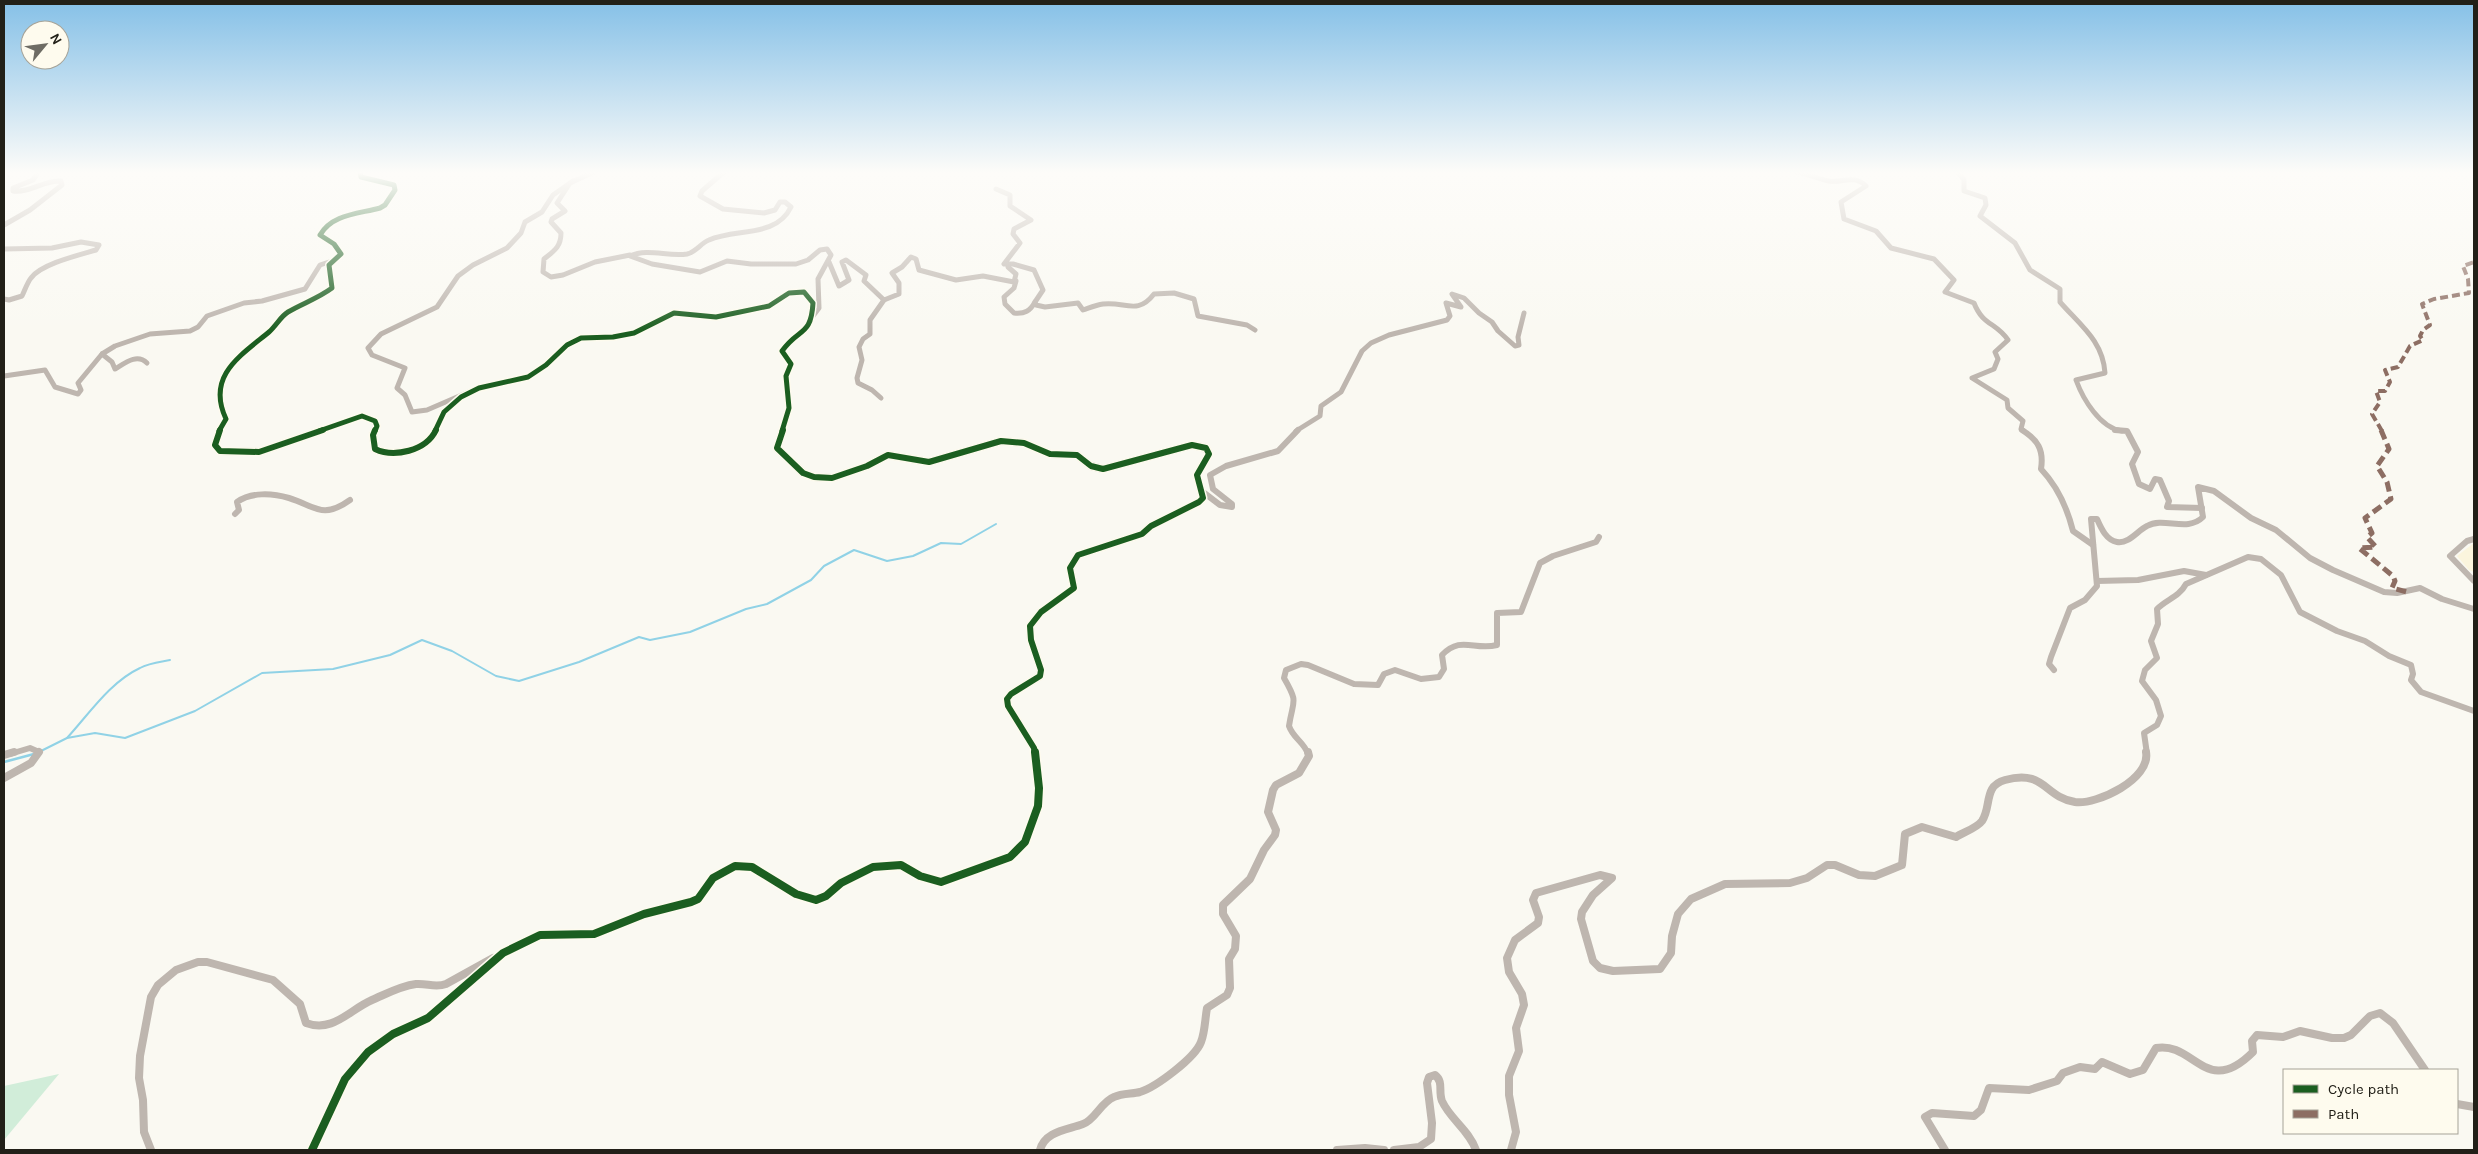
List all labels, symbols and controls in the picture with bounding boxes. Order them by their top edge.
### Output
north arrow [20,20,70,70]
text: N [46,30,66,47]
legend [2283,1069,2458,1134]
text: Cycle path [2328,1080,2399,1098]
text: Path [2328,1105,2359,1123]

